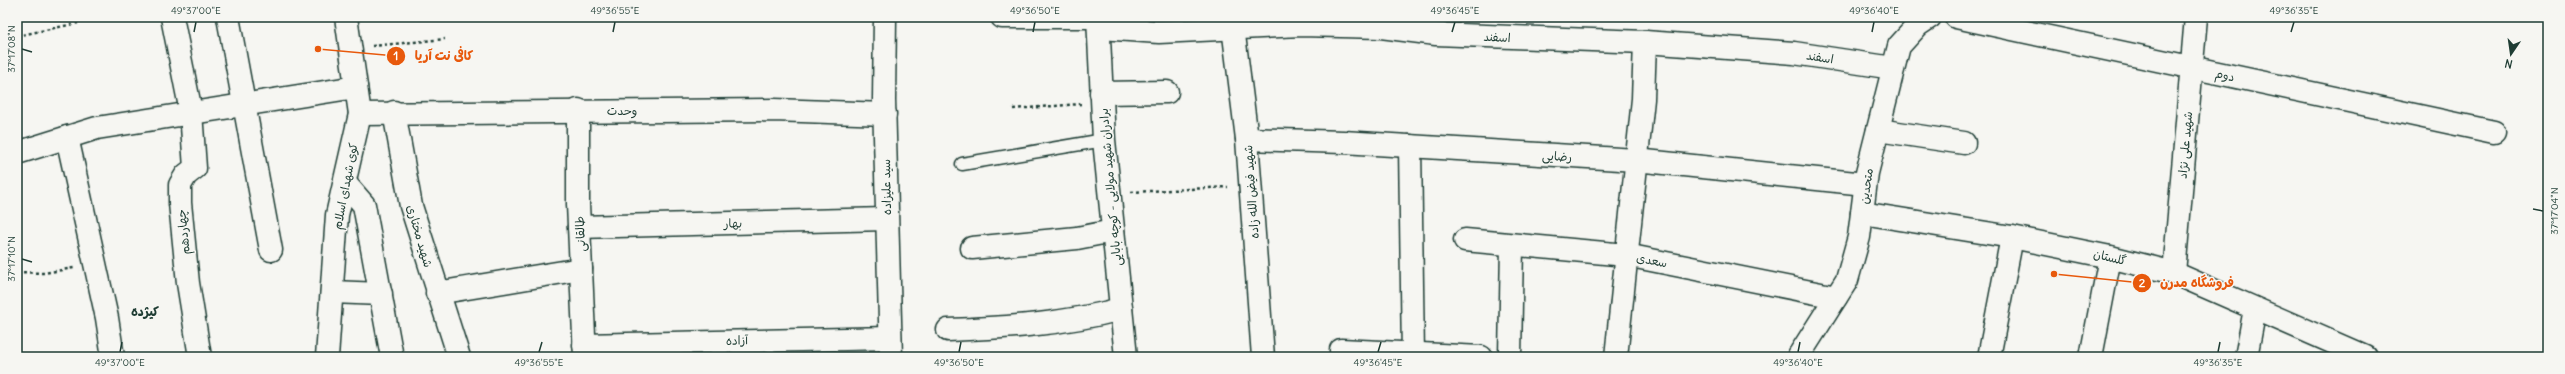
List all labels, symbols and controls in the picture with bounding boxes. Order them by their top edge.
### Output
text: 49°37'00"E [171,4,221,17]
text: 49°36'55"E [590,4,640,17]
text: 49°36'50"E [1010,4,1060,17]
text: 49°36'45"E [1431,4,1479,17]
text: 49°36'40"E [1849,4,1899,17]
text: 49°36'35"E [2270,4,2319,17]
text: 37°17'08"N [5,25,18,73]
street label: اسفند [1483,29,1511,45]
north arrow [2491,34,2531,74]
callout: کافی نت آریا [386,43,481,68]
text: کافی نت آریا [415,46,473,64]
street label: اسفند [1805,47,1835,67]
text: 1 [394,48,398,63]
text: N [2503,56,2514,71]
street label: دوم [2213,66,2236,86]
street label: وحدت [607,103,637,119]
street label: برادران شهید مولایی - کوچه بابایی [1096,107,1125,267]
street label: شهید علی نژاد [2175,111,2196,179]
street label: کوی شهدای اسلام [329,141,363,231]
street label: شهید فیض الله زاده [1240,145,1262,239]
street label: رضایی [1542,148,1572,165]
street label: سید علیزاده [878,159,894,215]
street label: متحدین [1856,167,1876,205]
text: 37°17'04"N [2548,187,2561,235]
street label: شهید مختاری [404,203,436,269]
street label: چهاردهم [173,208,195,256]
street label: بهار [723,215,742,232]
street label: طالقانی [572,216,589,252]
text: 37°17'10"N [5,236,18,282]
street label: گلستان [2092,246,2128,268]
street label: سعدی [1635,250,1669,270]
callout: فروشگاه مدرن [2132,270,2242,295]
text: فروشگاه مدرن [2160,274,2234,291]
text: 2 [2139,275,2146,290]
district label: کیژده [131,303,159,320]
street label: آزاده [726,332,749,348]
text: 49°37'00"E [95,356,145,369]
text: 49°36'55"E [514,356,564,369]
text: 49°36'50"E [934,356,984,369]
text: 49°36'45"E [1354,356,1402,369]
text: 49°36'40"E [1773,356,1823,369]
text: 49°36'35"E [2194,356,2243,369]

